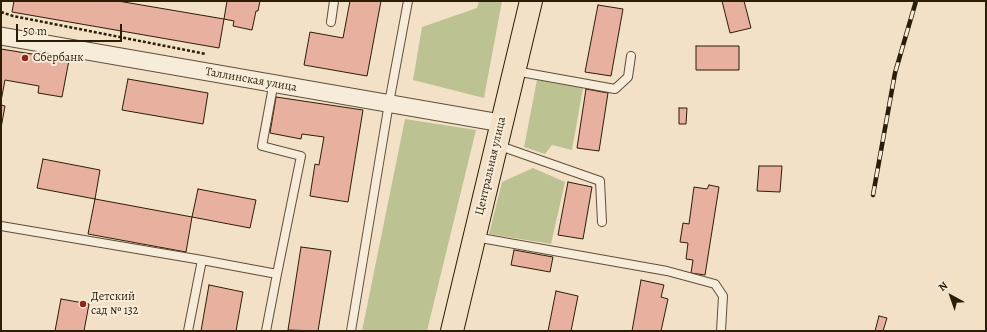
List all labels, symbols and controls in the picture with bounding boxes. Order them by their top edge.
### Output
scale bar [18,16,124,42]
text: 50 m [23,23,47,39]
place label: Сбербанк [33,51,83,65]
marker: Сбербанк [20,53,30,63]
street label: Таллинская улица [204,65,298,95]
street label: Центральная улица [473,115,509,217]
north arrow [931,276,971,316]
text: N [935,278,951,295]
place label: Детский сад № 132 [91,290,138,318]
marker: Детский сад № 132 [78,299,88,309]

